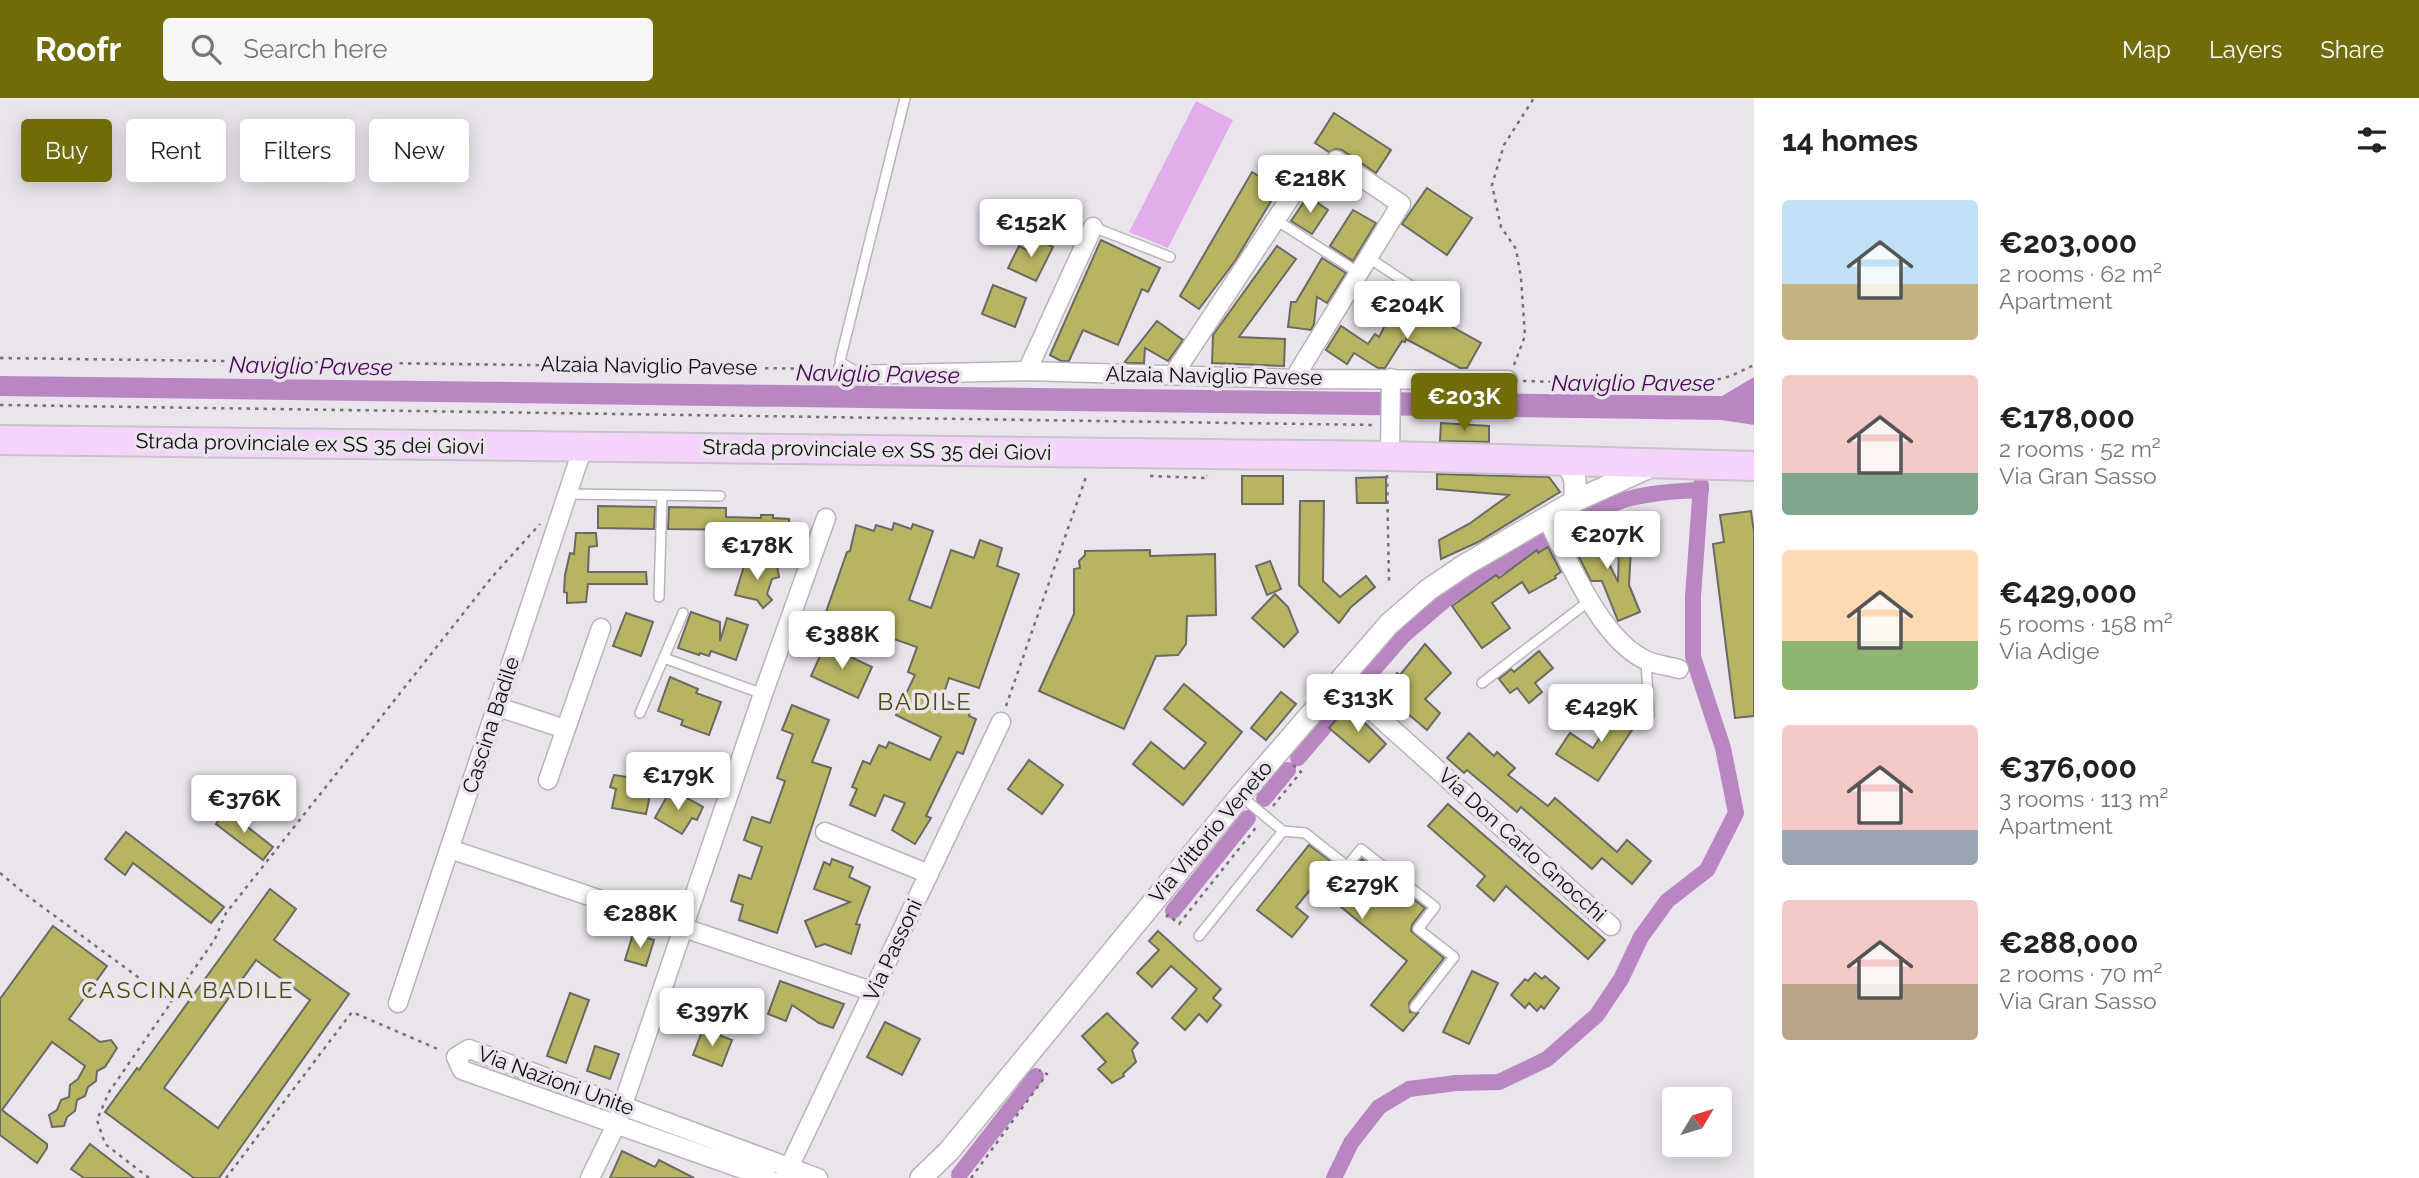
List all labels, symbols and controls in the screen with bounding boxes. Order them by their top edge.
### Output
search box [163,18,653,81]
text: Roofr [35,30,121,69]
icon: search [187,30,225,68]
text: Search here [243,34,388,64]
text: Map [2122,35,2171,64]
text: Layers [2209,35,2282,64]
text: Share [2320,35,2384,64]
chip: Buy [21,119,112,182]
chip: Rent [126,119,226,182]
chip: Filters [240,119,355,182]
chip: New [369,119,469,182]
icon: filters [2353,121,2391,159]
text: 14 homes [1782,123,1918,158]
pin: €218K [1261,156,1359,215]
text: €218K [1274,164,1346,191]
pin: €152K [982,200,1080,259]
text: €152K [996,208,1066,235]
text: €203,000 [1999,225,2137,260]
icon: home [1838,228,1922,312]
text: 2 rooms · 62 m² [1999,260,2162,287]
pin: €204K [1358,282,1456,341]
text: Apartment [1999,287,2113,314]
text: €204K [1370,290,1444,317]
water label: Naviglio Pavese [229,351,393,380]
street label: Alzaia Naviglio Pavese [540,351,758,380]
water label: Naviglio Pavese [796,359,960,388]
street label: Alzaia Naviglio Pavese [1105,361,1323,390]
water label: Naviglio Pavese [1551,369,1715,396]
pin: €203K [1415,374,1513,433]
text: €203K [1427,382,1501,409]
text: €178,000 [1999,400,2135,435]
icon: home [1838,403,1922,487]
street label: Strada provinciale ex SS 35 dei Giovi [135,428,485,459]
street label: Strada provinciale ex SS 35 dei Giovi [702,434,1052,465]
text: 2 rooms · 52 m² [1999,435,2161,462]
text: Via Gran Sasso [1999,462,2157,489]
pin: €207K [1558,512,1656,571]
text: €207K [1570,520,1644,547]
pin: €178K [708,522,806,582]
text: €178K [721,531,793,558]
text: €429,000 [1999,575,2137,610]
icon: home [1838,578,1922,662]
text: 5 rooms · 158 m² [1999,610,2173,637]
pin: €388K [793,612,891,671]
text: €388K [805,620,879,647]
text: Via Adige [1999,637,2100,664]
street label: Cascina Badile [457,653,524,796]
pin: €313K [1309,674,1407,734]
text: €313K [1323,683,1393,710]
pin: €429K [1552,684,1650,744]
district label: BADILE [877,687,973,716]
text: €429K [1564,693,1638,720]
text: €376,000 [1999,750,2137,785]
pin: €179K [629,752,727,812]
icon: home [1838,753,1922,837]
street label: Via Vittorio Veneto [1144,755,1277,908]
text: €179K [642,761,714,788]
street label: Via Don Carlo Gnocchi [1433,763,1611,927]
pin: €376K [195,776,293,835]
text: €376K [207,784,281,811]
text: 3 rooms · 113 m² [1999,785,2168,812]
text: Apartment [1999,812,2113,839]
pin: €279K [1313,862,1411,921]
text: €279K [1325,870,1399,897]
pin: €288K [591,890,689,950]
street label: Via Passoni [858,895,927,1005]
text: €288K [603,899,677,926]
text: €288,000 [1999,925,2138,960]
icon: home [1838,928,1922,1012]
text: 2 rooms · 70 m² [1999,960,2162,987]
district label: CASCINA BADILE [82,976,294,1003]
text: Via Gran Sasso [1999,987,2157,1014]
pin: €397K [663,988,761,1048]
text: €397K [675,997,749,1024]
street label: Via Nazioni Unite [475,1041,638,1120]
north arrow [1662,1087,1732,1157]
map controls [1662,1087,1732,1157]

